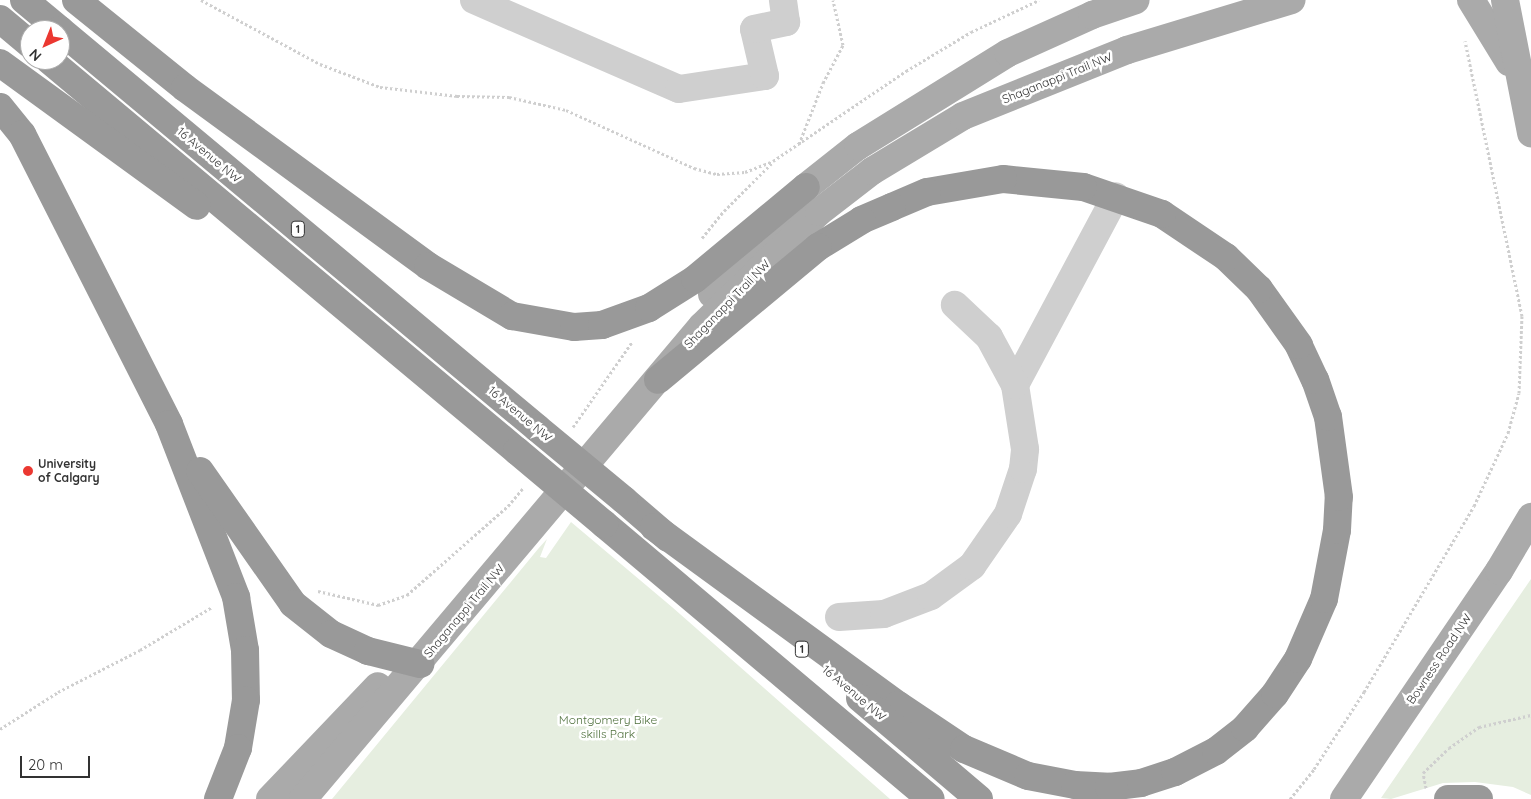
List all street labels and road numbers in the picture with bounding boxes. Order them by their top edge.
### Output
street label: Shaganappi Trail NW [1000,49,1114,107]
street label: 16 Avenue NW [174,124,244,186]
road number: 1 [290,220,306,238]
street label: Shaganappi Trail NW [681,257,773,351]
street label: 16 Avenue NW [485,383,555,445]
street label: Shaganappi Trail NW [421,561,507,661]
street label: Bowness Road NW [1403,611,1475,707]
road number: 1 [794,641,810,658]
street label: 16 Avenue NW [819,662,889,724]

